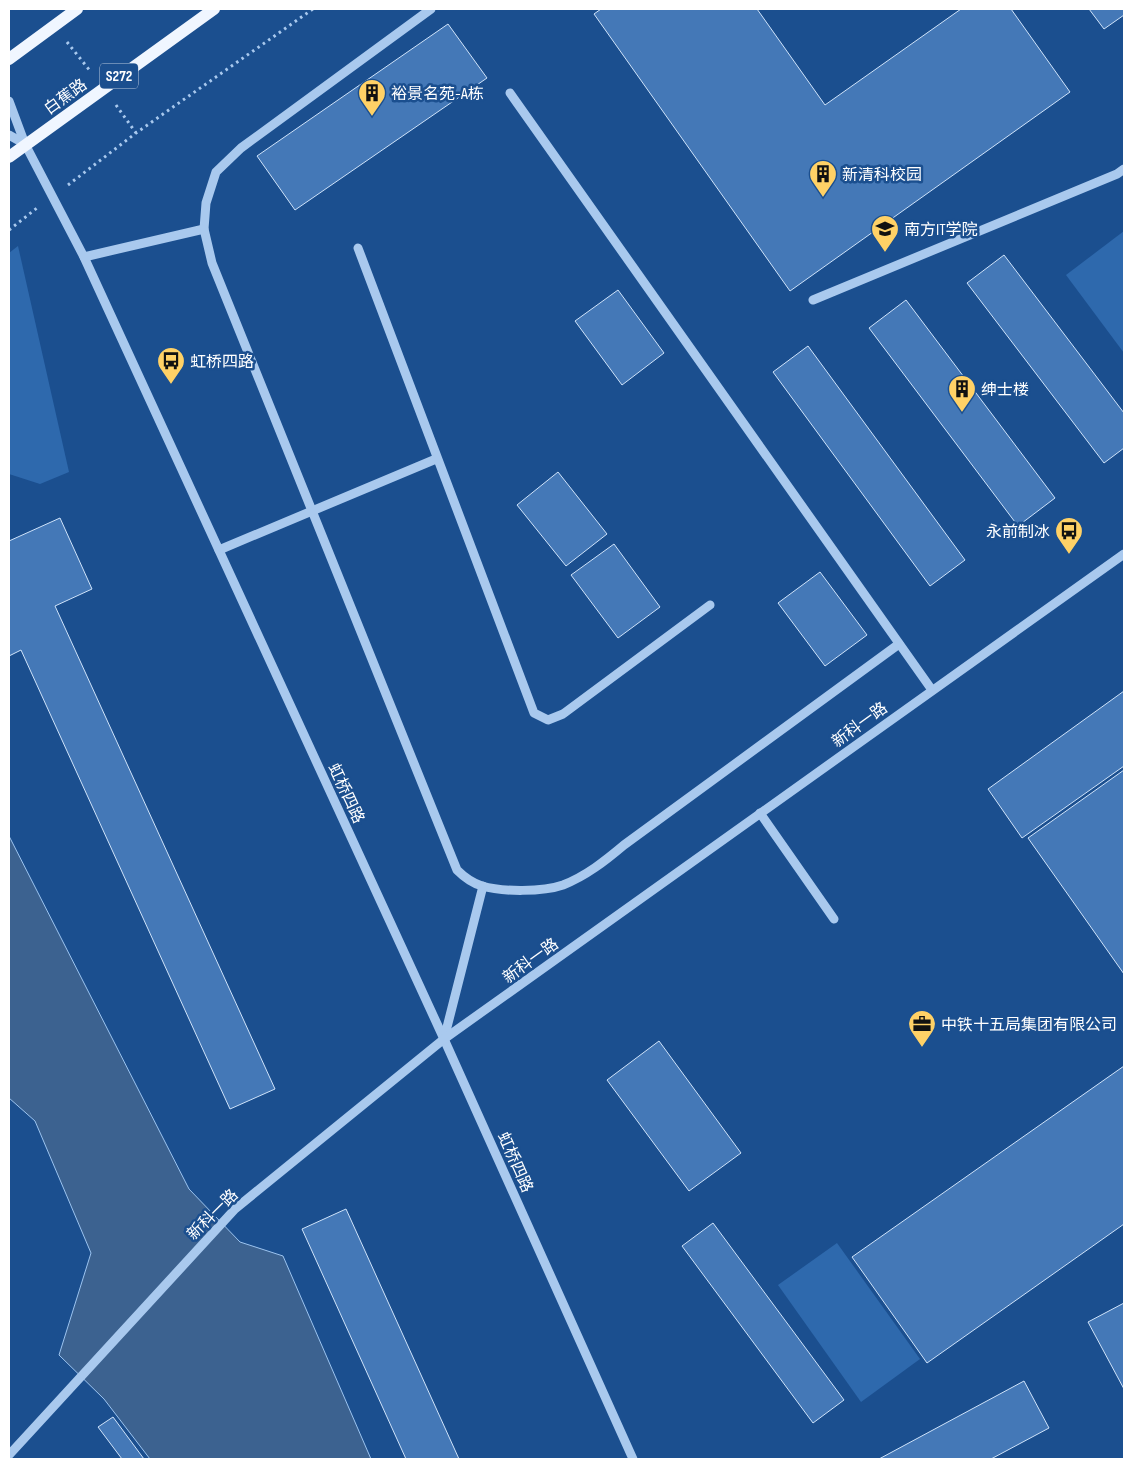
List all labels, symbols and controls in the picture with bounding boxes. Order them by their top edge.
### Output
road number: S272 [100,64,138,88]
street label: 白蕉路 [41,75,91,119]
building icon: 裕景名苑-A栋 [357,78,387,117]
place label: 裕景名苑-A栋 [391,85,484,104]
building icon: 新清科校园 [808,159,838,198]
place label: 新清科校园 [842,166,922,185]
school or university icon: 南方IT学院 [870,214,900,253]
place label: 南方IT学院 [904,221,978,240]
bus stop icon: 虹桥四路 [156,346,186,385]
place label: 虹桥四路 [190,353,254,372]
building icon: 绅士楼 [947,374,977,413]
place label: 绅士楼 [981,381,1029,400]
bus stop icon: 永前制冰 [1054,516,1084,555]
place label: 永前制冰 [986,523,1050,542]
street label: 新科一路 [828,699,891,752]
street label: 虹桥四路 [324,761,368,827]
street label: 新科一路 [499,935,562,988]
office icon: 中铁十五局集团有限公司 [907,1009,937,1048]
place label: 中铁十五局集团有限公司 [941,1016,1117,1035]
street label: 虹桥四路 [493,1130,536,1196]
street label: 新科一路 [184,1186,242,1244]

